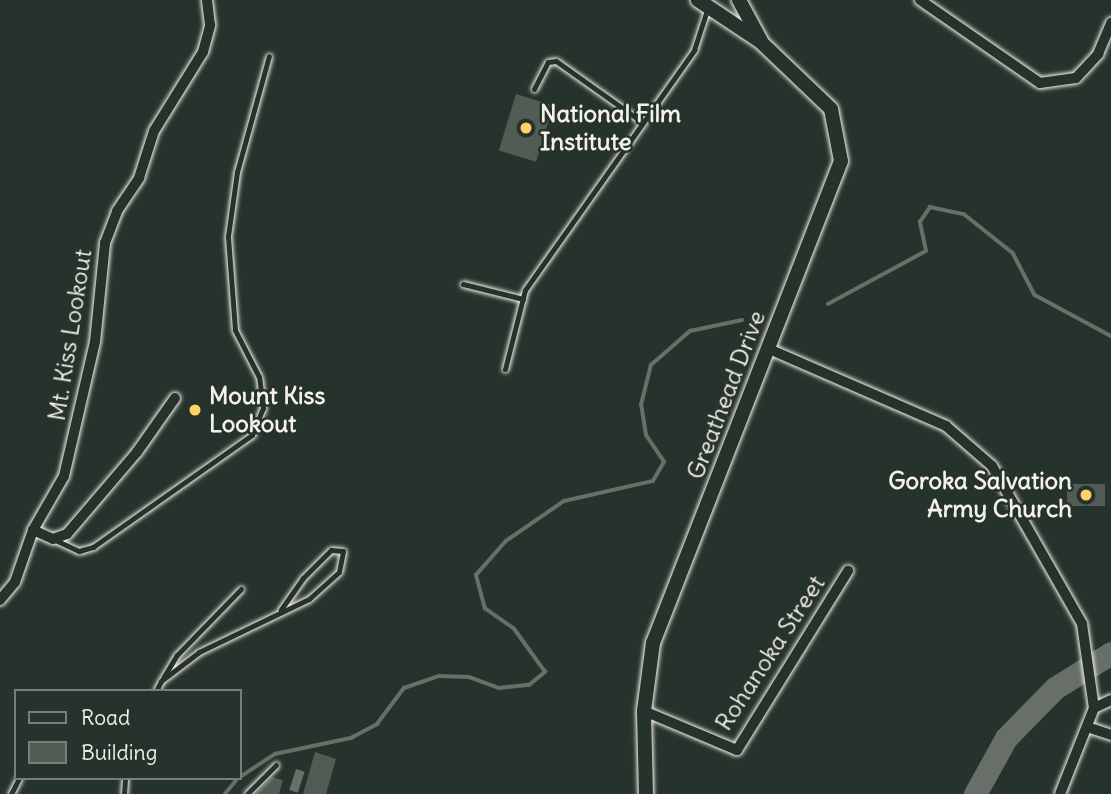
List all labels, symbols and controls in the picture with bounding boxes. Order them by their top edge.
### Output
place label: National Film Institute [540,100,681,156]
marker: National Film Institute [518,120,534,136]
street label: Mt. Kiss Lookout [42,247,98,423]
street label: Greathead Drive [681,307,771,483]
place label: Mount Kiss Lookout [209,382,325,438]
marker: Mount Kiss Lookout [187,402,203,418]
place label: Goroka Salvation Army Church [888,467,1072,523]
marker: Goroka Salvation Army Church [1078,487,1094,503]
street label: Rohanoka Street [709,570,831,736]
legend [14,689,242,780]
text: Road [81,704,130,731]
text: Building [81,739,157,766]

